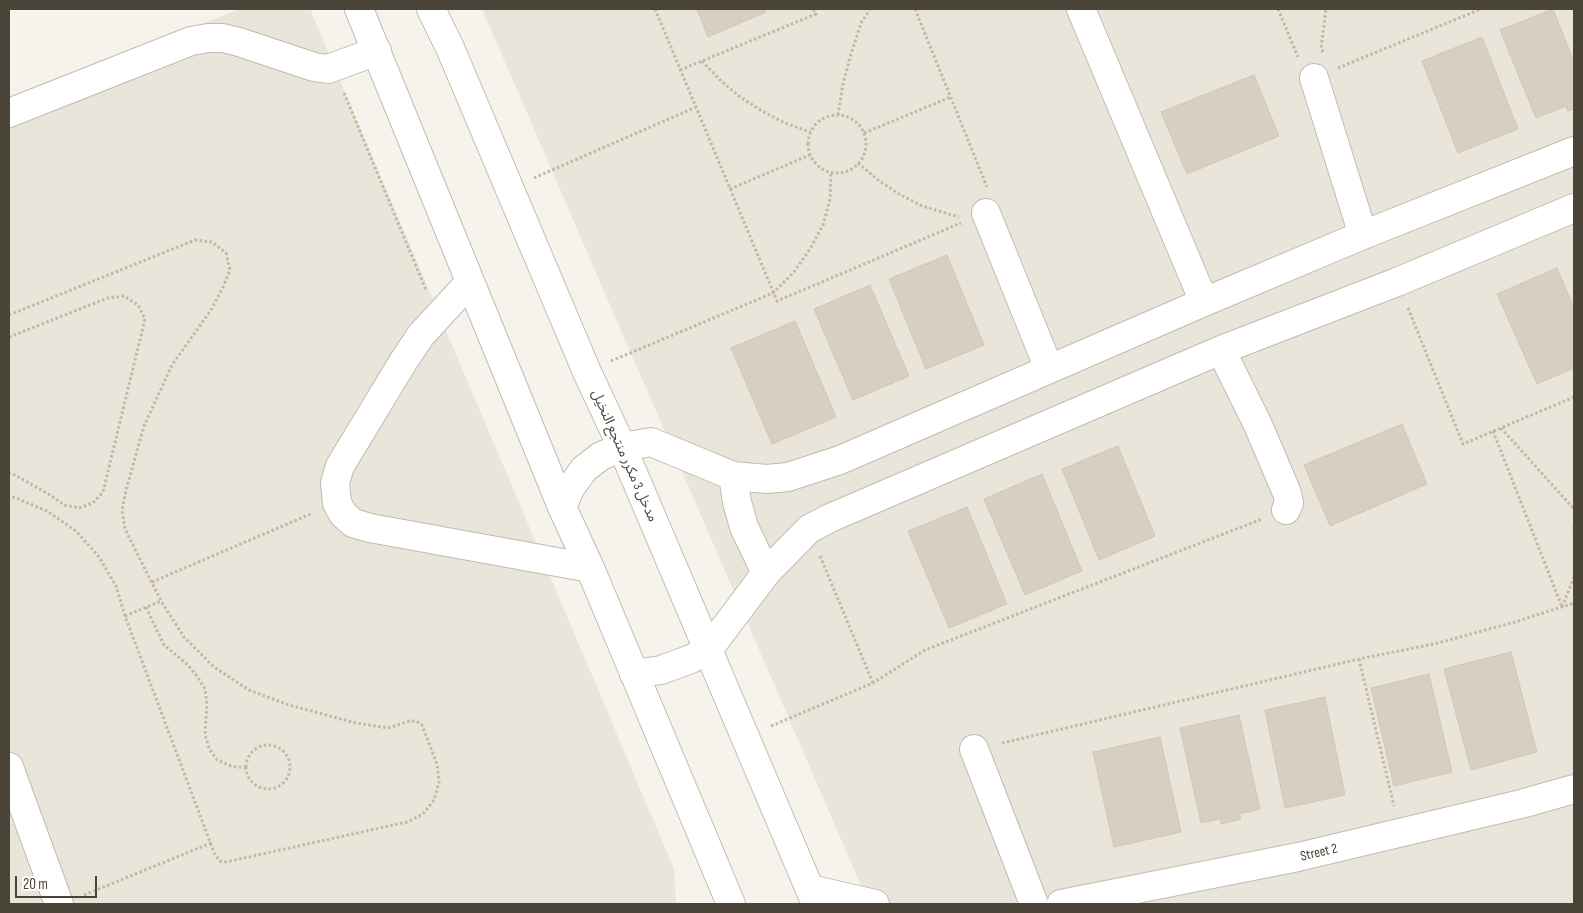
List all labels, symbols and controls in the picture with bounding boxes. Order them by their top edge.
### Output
street label: مدخل 3 مكرر منتجع النخيل [587,387,661,525]
street label: Street 2 [1299,841,1339,865]
scale bar [18,866,100,898]
text: 20 m [23,875,48,894]

